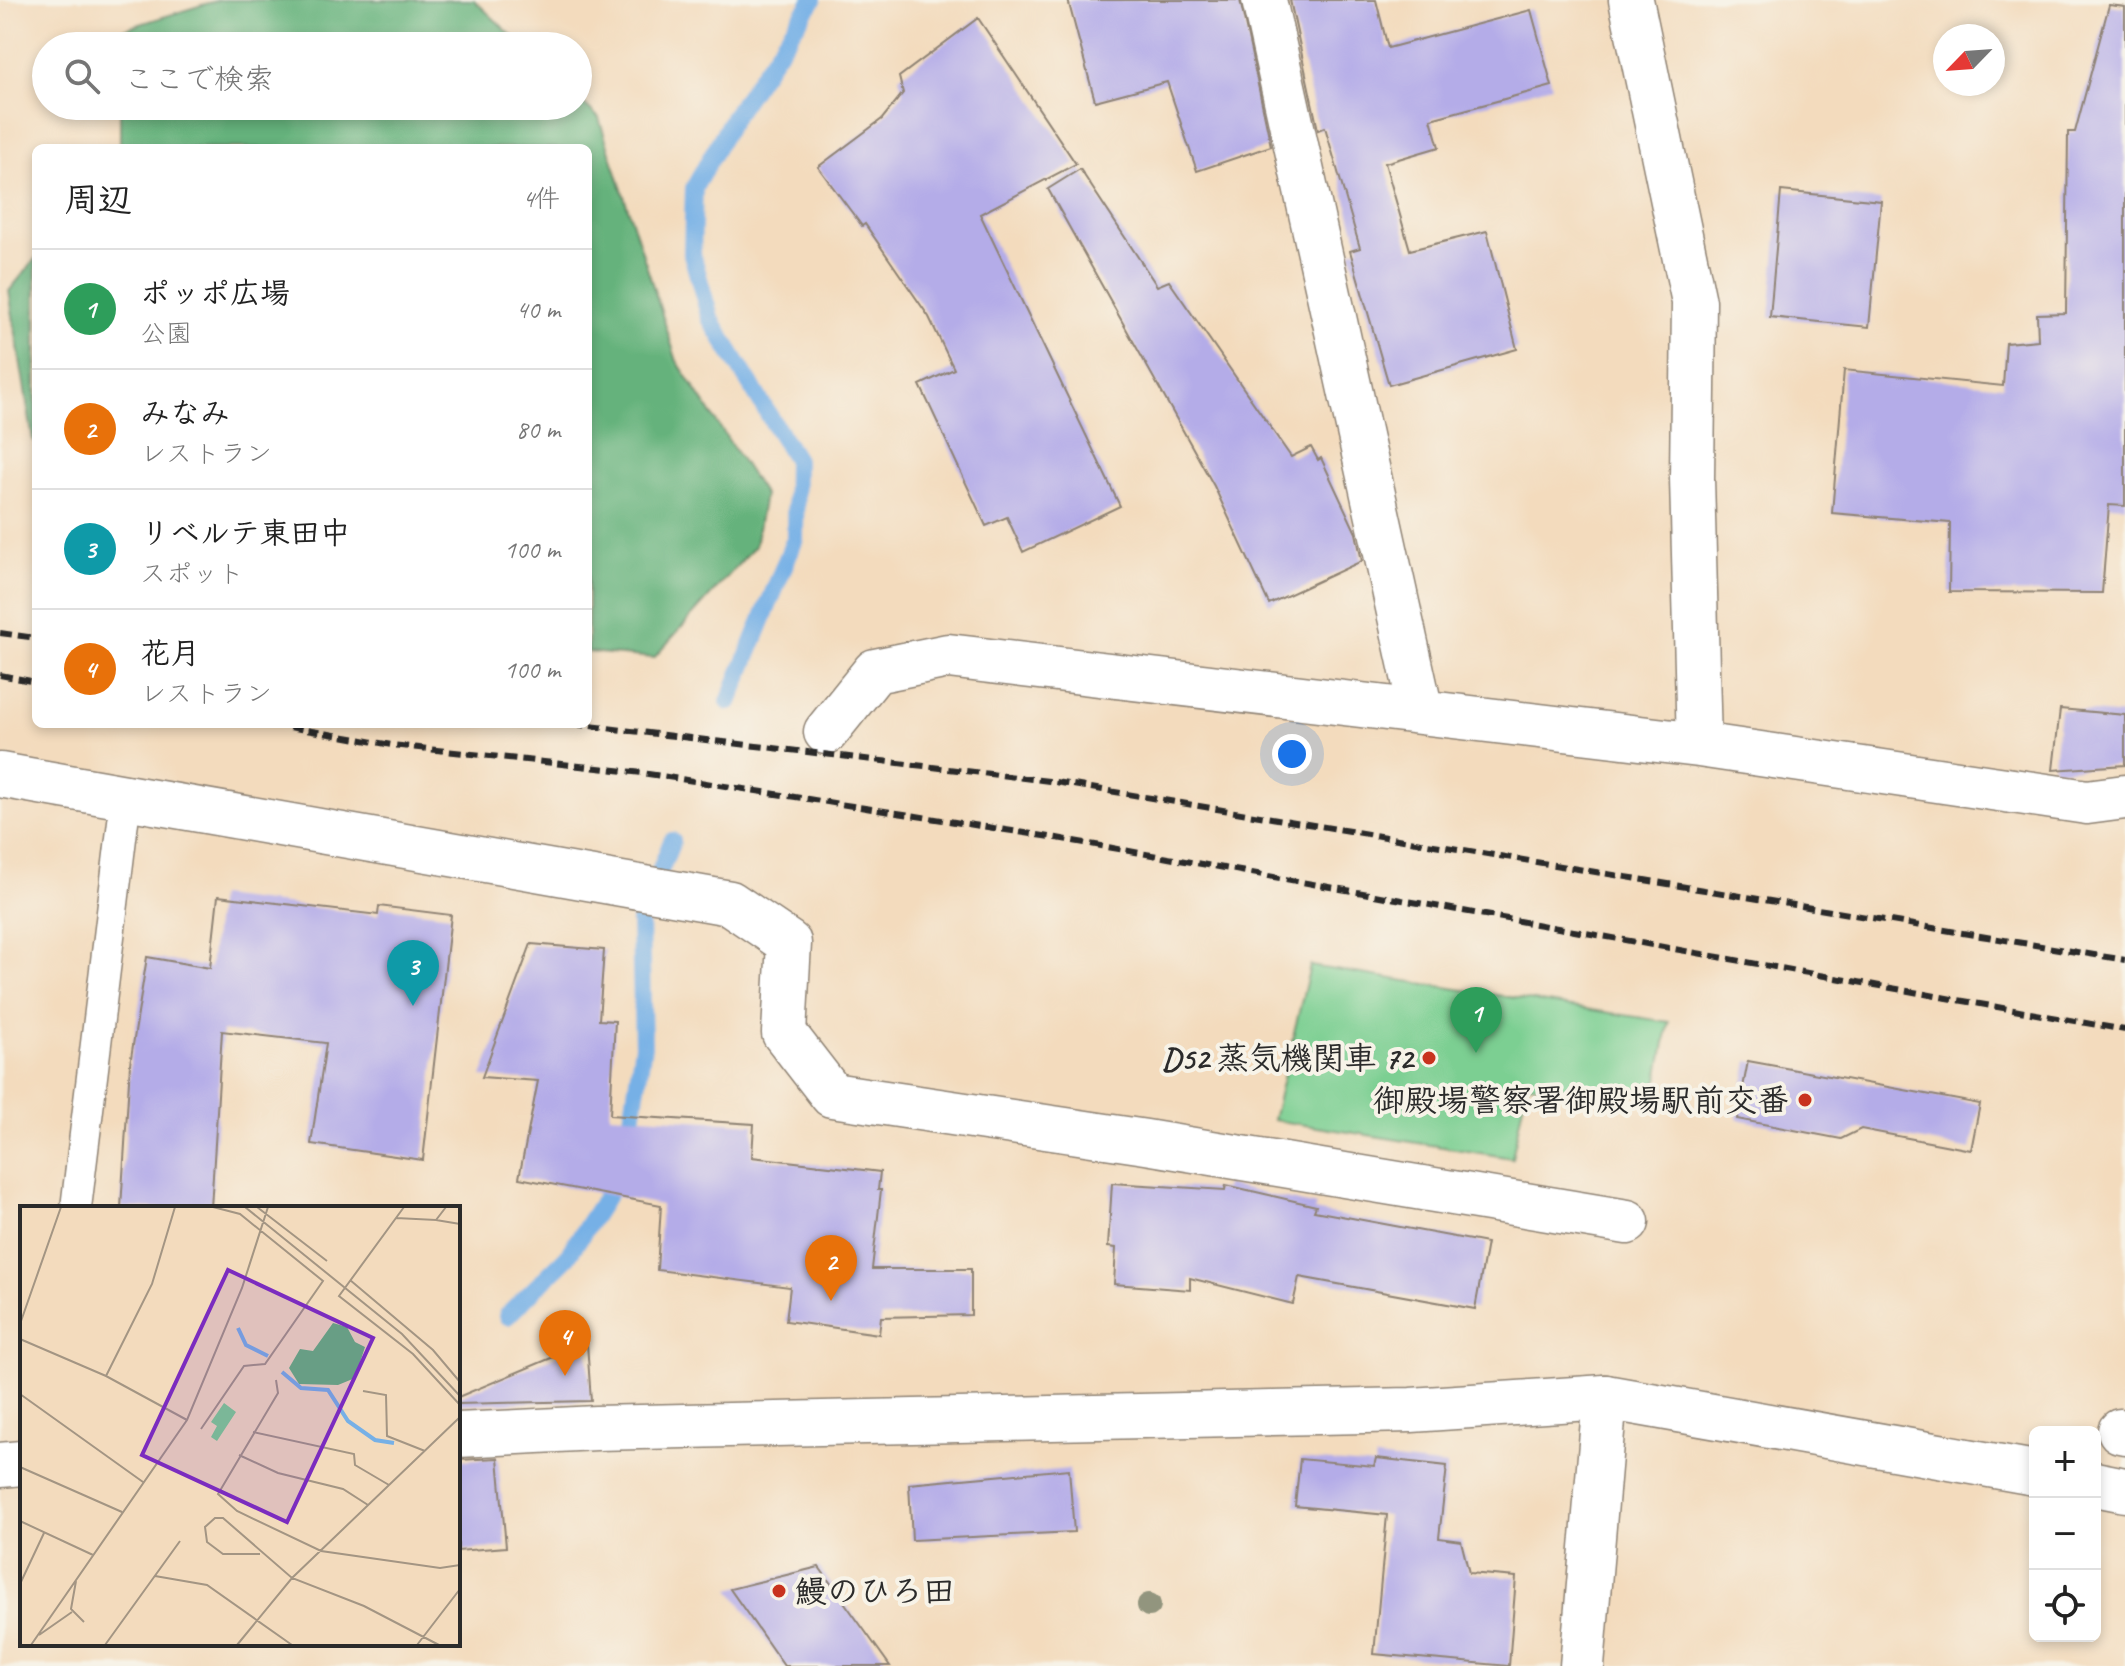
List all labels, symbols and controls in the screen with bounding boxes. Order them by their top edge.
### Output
north arrow [1933,24,2005,96]
search box [32,32,592,120]
icon: search [60,54,104,98]
text: ここで検索 [124,60,274,98]
text: 周辺 [64,178,132,221]
text: 4件 [522,182,560,215]
text: ポッポ広場 [140,274,290,312]
text: 1 [84,293,96,326]
text: 40 m [516,293,560,326]
text: 公園 [140,317,192,350]
text: みなみ [140,394,230,432]
text: 2 [84,413,96,446]
text: 80 m [516,413,560,446]
text: レストラン [140,437,272,470]
text: リベルテ東田中 [140,514,350,552]
text: 3 [84,533,96,566]
text: 100 m [504,533,560,566]
text: スポット [140,557,244,590]
text: 花月 [140,634,200,672]
text: 4 [84,653,96,686]
text: 100 m [504,653,560,686]
text: レストラン [140,677,272,710]
your location [1272,734,1312,774]
pin: 3 [387,940,439,1006]
pin: 1 [1450,987,1502,1053]
place label: D52 蒸気機関車 72 [1162,1038,1416,1079]
marker: D52 蒸気機関車 72 [1420,1049,1438,1067]
place label: 御殿場警察署御殿場駅前交番 [1373,1080,1789,1121]
marker: 御殿場警察署御殿場駅前交番 [1796,1091,1814,1109]
inset map [20,1206,460,1646]
pin: 2 [805,1235,857,1301]
pin: 4 [539,1310,591,1376]
map controls [2029,1426,2101,1642]
button: + [2029,1426,2101,1498]
button: − [2029,1498,2101,1570]
button: locate [2029,1570,2101,1642]
place label: 鰻のひろ田 [795,1571,955,1612]
marker: 鰻のひろ田 [770,1582,788,1600]

